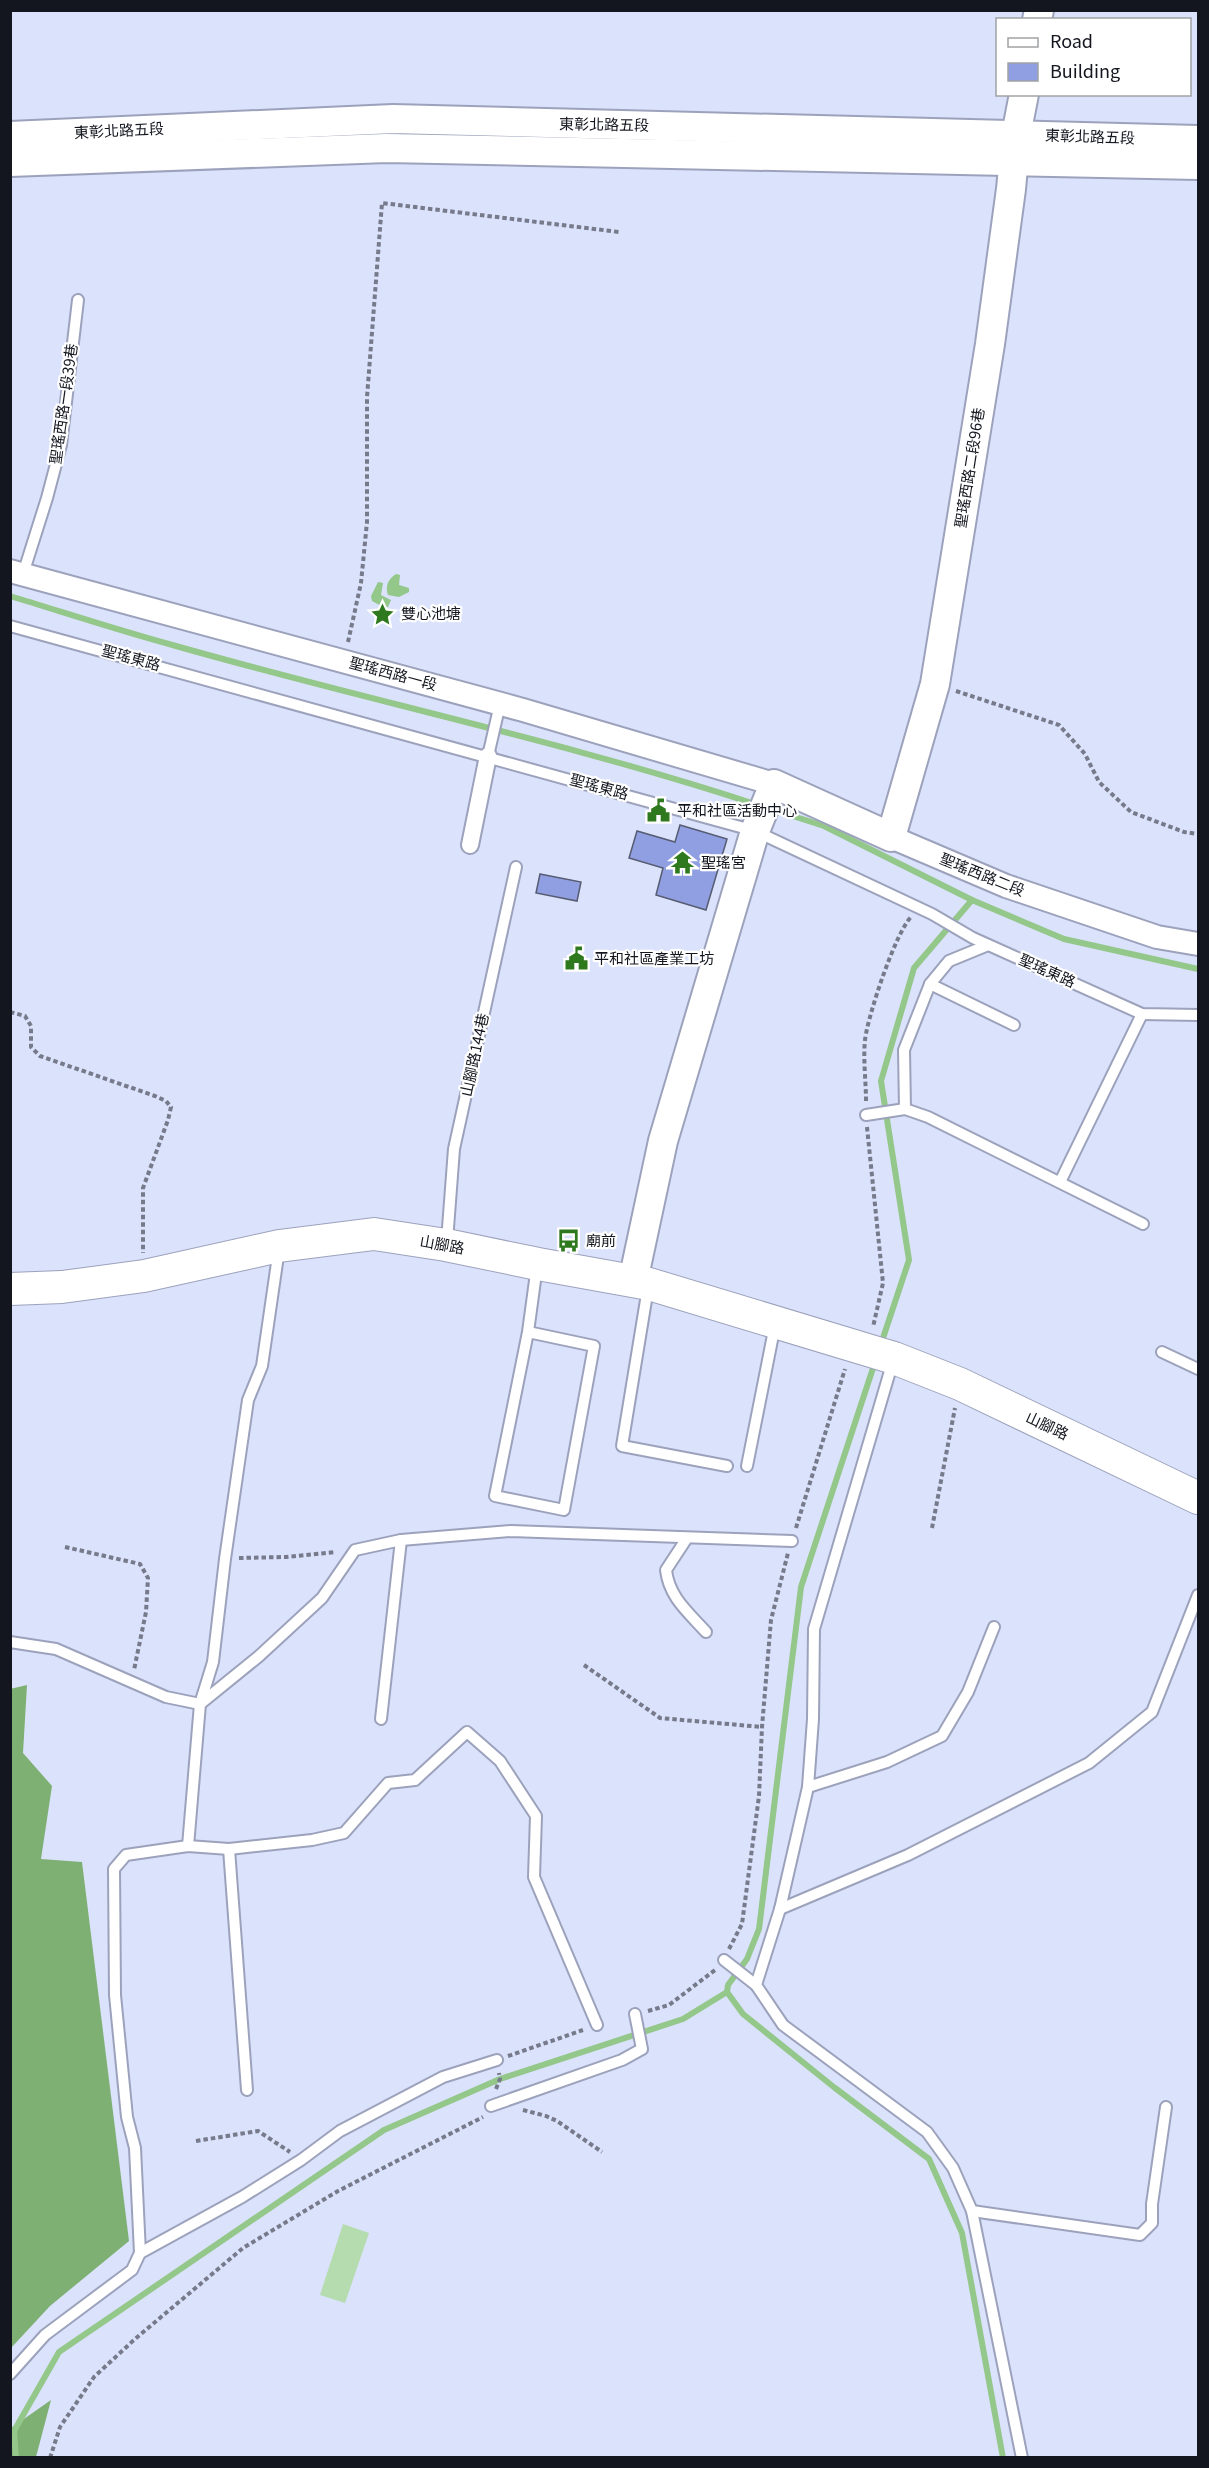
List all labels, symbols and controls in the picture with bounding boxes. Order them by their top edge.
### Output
legend [996,18,1191,96]
text: Road [1050,27,1093,53]
text: Building [1050,57,1120,83]
street label: 東彰北路五段 [559,112,649,135]
street label: 東彰北路五段 [73,117,164,142]
street label: 東彰北路五段 [1045,123,1135,148]
street label: 聖瑤西路一段39巷 [44,342,81,465]
street label: 聖瑤西路二段96巷 [949,406,988,529]
place icon: 雙心池塘 [370,601,396,627]
place label: 雙心池塘 [401,602,461,623]
street label: 聖瑤東路 [100,639,163,674]
street label: 聖瑤西路一段 [347,651,440,694]
street label: 聖瑤東路 [568,768,631,803]
public building icon: 平和社區活動中心 [646,798,672,824]
place label: 平和社區活動中心 [677,799,797,820]
street label: 聖瑤西路二段 [937,847,1028,900]
temple icon: 聖瑤宮 [670,850,696,876]
place label: 聖瑤宮 [701,851,746,872]
public building icon: 平和社區產業工坊 [563,946,589,972]
place label: 平和社區產業工坊 [594,947,714,968]
street label: 聖瑤東路 [1016,948,1079,991]
street label: 山腳路144巷 [454,1011,493,1098]
bus stop icon: 廟前 [555,1228,581,1254]
street label: 山腳路 [418,1229,466,1258]
place label: 廟前 [586,1229,616,1250]
street label: 山腳路 [1023,1406,1072,1444]

